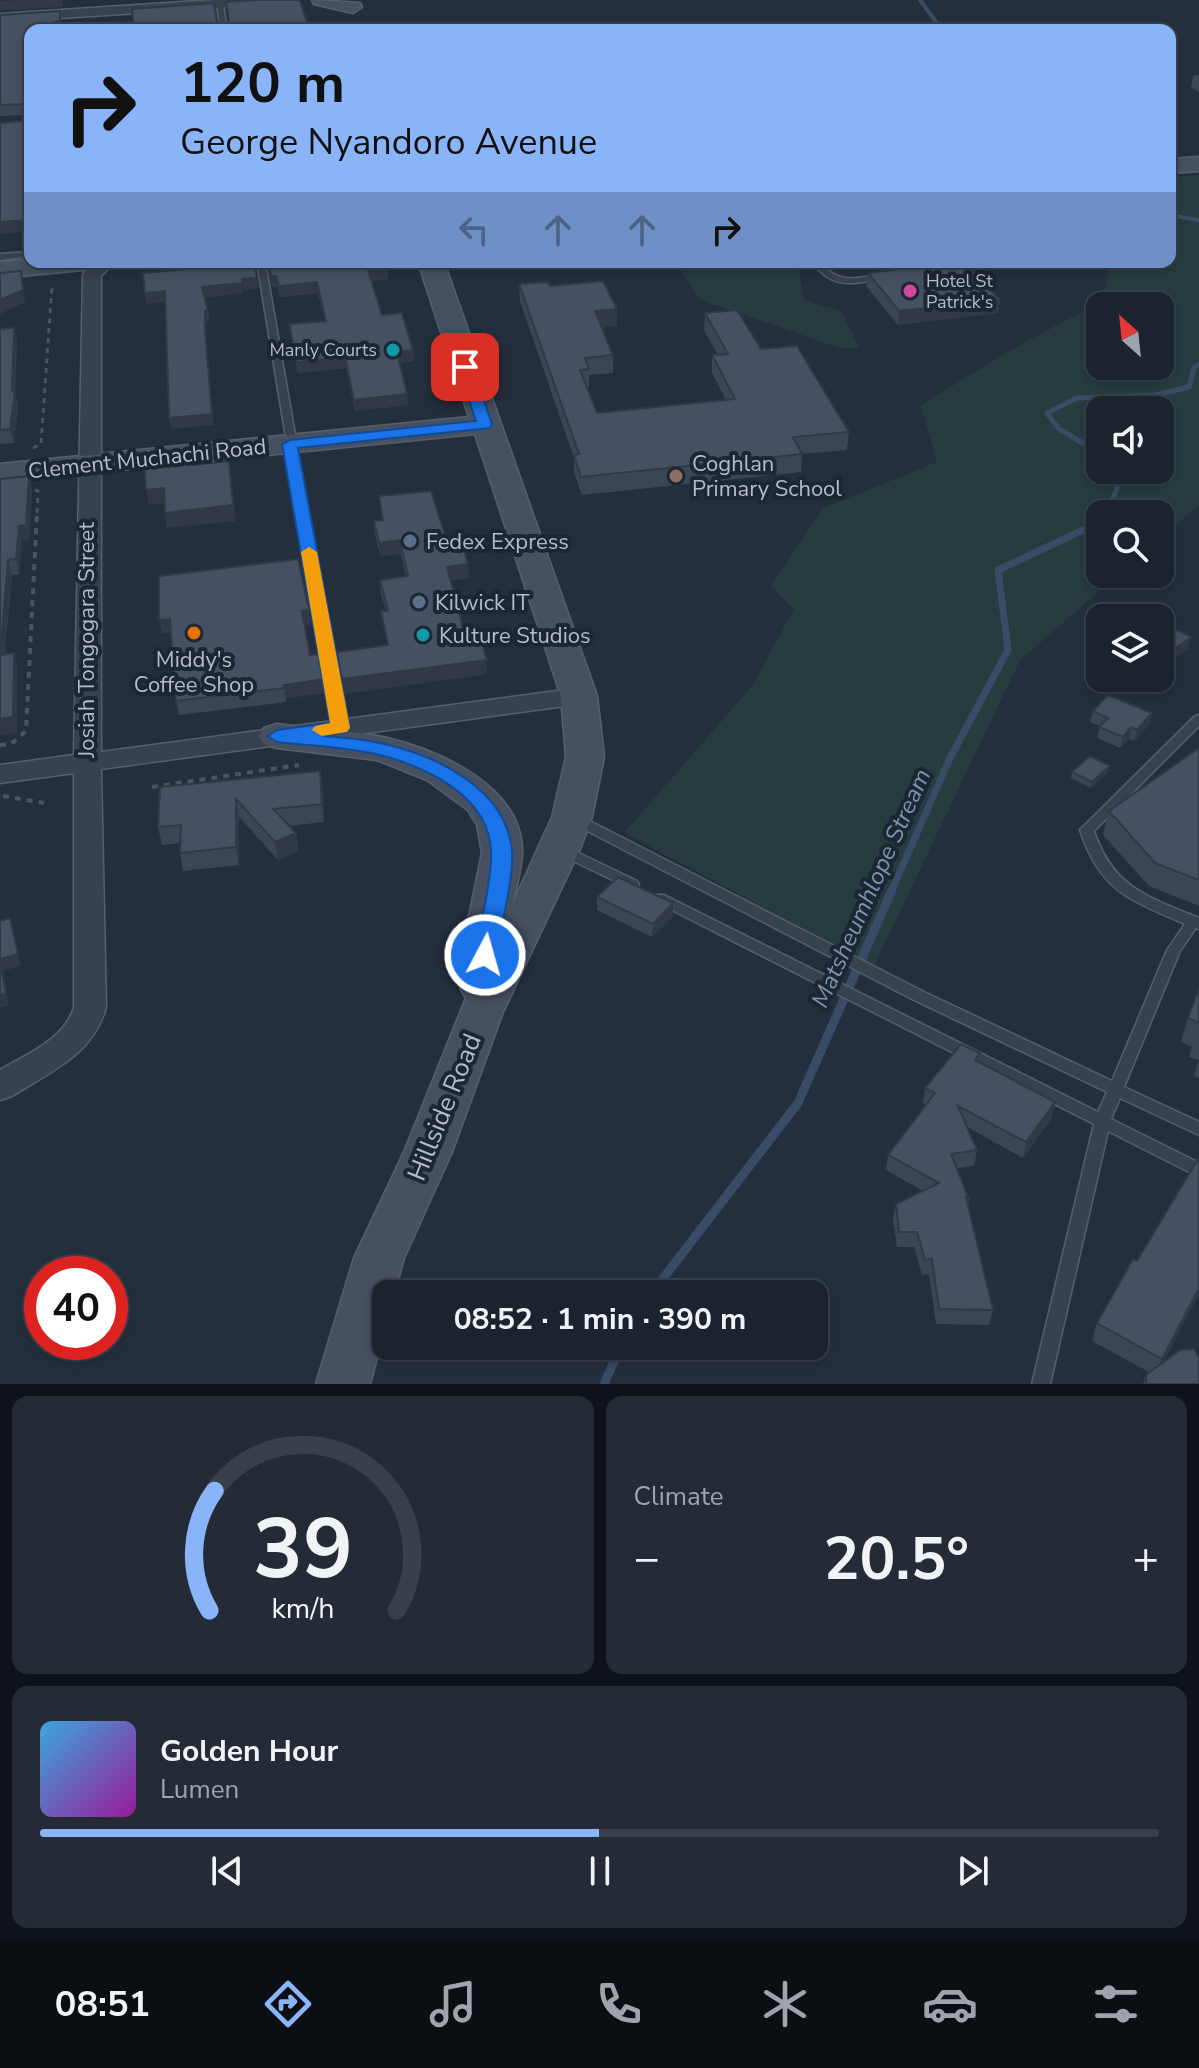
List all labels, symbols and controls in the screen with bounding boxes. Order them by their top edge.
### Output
text: 120 m [180,45,345,122]
icon: right [48,56,152,160]
text: George Nyandoro Avenue [180,118,597,167]
icon: left [452,208,496,252]
icon: ahead [536,208,580,252]
icon: ahead [620,208,664,252]
icon: right [704,208,748,252]
place label: Hotel St Patrick's [926,269,993,314]
marker: Hotel St Patrick's [901,282,919,300]
north arrow [1086,292,1174,380]
map controls [1086,292,1174,692]
pin [431,333,499,401]
place label: Manly Courts [269,338,377,362]
marker: Manly Courts [384,341,402,359]
icon: arrive [443,345,487,389]
button: sound [1086,396,1174,484]
street label: Clement Muchachi Road [26,432,268,486]
place label: Coghlan Primary School [692,449,842,504]
marker: Coghlan Primary School [667,467,685,485]
button: search [1086,500,1174,588]
street label: Josiah Tongogara Street [72,522,102,759]
place label: Fedex Express [426,527,569,557]
marker: Fedex Express [401,532,419,550]
place label: Kilwick IT [435,588,530,618]
marker: Kilwick IT [410,593,428,611]
button: layers [1086,604,1174,692]
place label: Kulture Studios [439,621,591,651]
marker: Middy's Coffee Shop [185,624,203,642]
marker: Kulture Studios [414,626,432,644]
place label: Middy's Coffee Shop [134,645,254,700]
water label: Matsheumhlope Stream [804,764,938,1012]
position arrow [443,913,527,997]
street label: Hillside Road [399,1028,490,1186]
speed limit sign: 40 [24,1256,128,1360]
text: 08:52 · 1 min · 390 m [454,1299,746,1340]
text: Climate [634,1479,724,1514]
text: 39 [253,1493,353,1606]
text: 20.5° [823,1518,969,1600]
text: − [634,1529,660,1589]
text: + [1133,1529,1159,1589]
text: km/h [271,1589,334,1628]
text: Golden Hour [160,1731,338,1772]
text: Lumen [160,1772,239,1807]
icon: previous [205,1849,249,1893]
icon: pause [578,1849,622,1893]
icon: next [951,1849,995,1893]
icon: directions [260,1976,316,2032]
icon: music [425,1976,481,2032]
icon: phone [591,1976,647,2032]
icon: climate [757,1976,813,2032]
icon: car [922,1976,978,2032]
icon: filters [1088,1976,1144,2032]
text: 08:51 [55,1980,150,2029]

